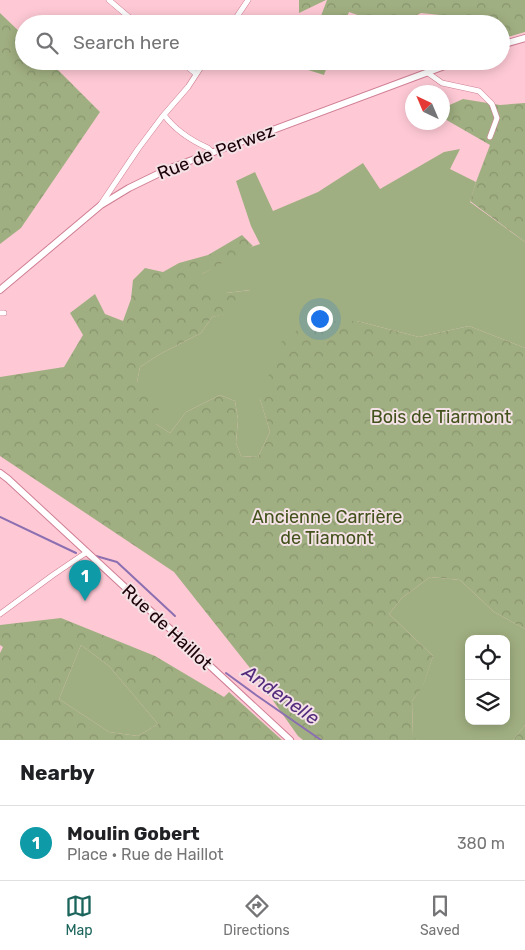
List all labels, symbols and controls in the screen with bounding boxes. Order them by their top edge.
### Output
search box [15,15,510,70]
icon: search [33,29,61,57]
text: Search here [73,31,180,54]
north arrow [405,85,450,130]
street label: Rue de Perwez [154,119,278,185]
your location [307,306,333,332]
park label: Bois de Tiarmont [371,406,511,428]
park label: Ancienne Carrière de Tiamont [252,506,402,549]
pin: 1 [69,560,101,601]
street label: Rue de Haillot [117,580,217,674]
map controls [465,635,510,725]
button: locate [465,635,510,680]
water label: Andenelle [237,660,324,730]
button: layers [465,680,510,725]
text: Nearby [20,760,95,785]
text: Moulin Gobert [67,822,200,845]
text: 1 [32,834,40,853]
text: 380 m [457,834,505,853]
text: Place · Rue de Haillot [67,845,224,864]
tab: Map [65,892,93,939]
tab: Directions [223,892,290,939]
tab: Saved [420,892,460,939]

